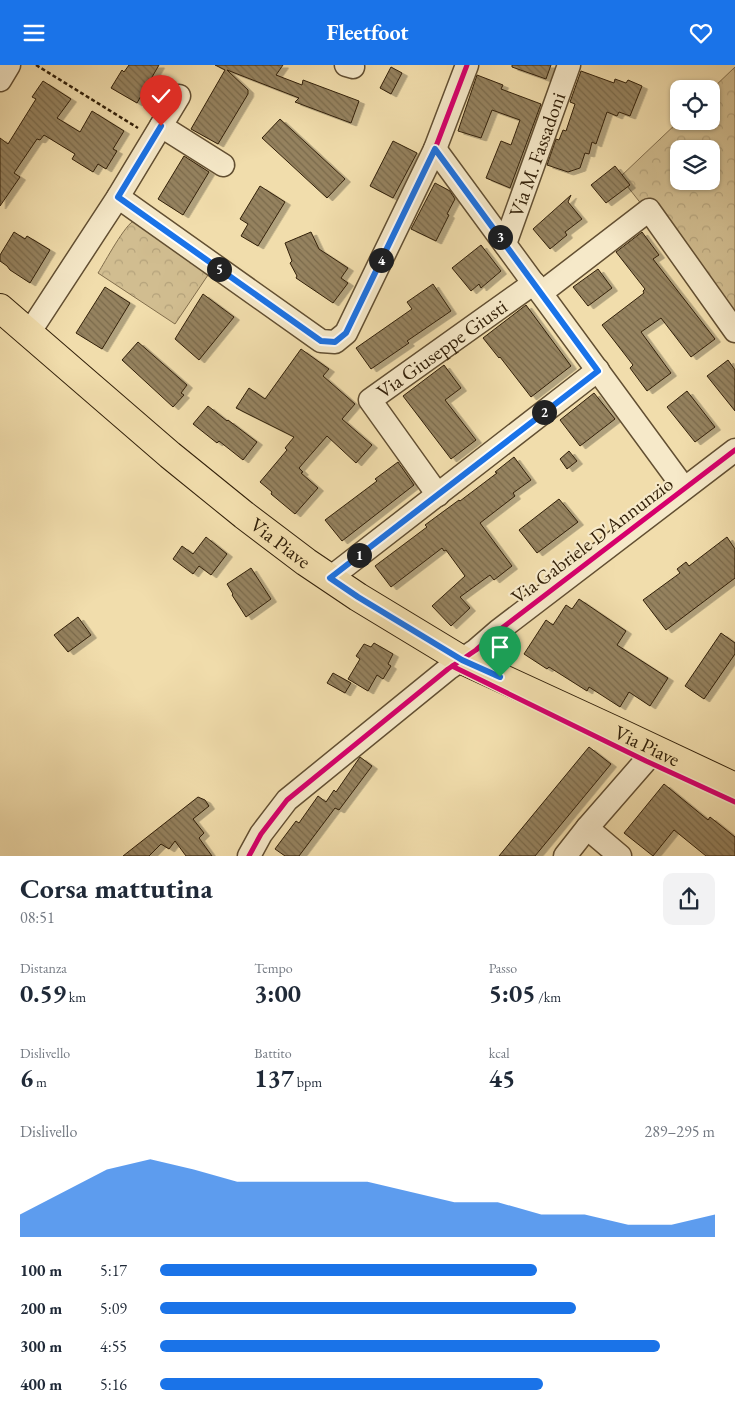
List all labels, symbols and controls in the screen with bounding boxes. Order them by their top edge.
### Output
text: Fleetfoot [326,18,409,47]
icon: menu [20,19,48,47]
icon: heart [687,19,715,47]
pin [140,75,182,126]
map controls [670,80,720,190]
button: locate [670,80,720,130]
icon: check [147,82,175,110]
street label: Via M. Fassadoni [503,89,571,220]
button: layers [670,140,720,190]
pin: 3 [488,225,512,249]
text: 3 [497,228,504,246]
pin: 4 [368,247,394,273]
text: 4 [378,251,385,269]
pin: 5 [206,257,232,281]
text: 5 [216,260,223,278]
street label: Via Giuseppe Giusti [371,293,512,404]
pin: 2 [532,399,556,425]
text: 2 [541,403,548,421]
street label: Via Gabriele D'Annunzio [506,471,678,609]
street label: Via Piave [245,511,316,574]
pin: 1 [346,543,372,567]
text: 1 [356,546,363,564]
pin [479,626,521,677]
icon: arrive [486,633,514,661]
street label: Via Piave [610,719,684,772]
text: Corsa mattutina [20,870,213,906]
button: share [663,873,715,925]
text: 08:51 [20,907,55,928]
text: Distanza [20,959,67,977]
text: Tempo [254,959,293,977]
text: Passo [489,959,517,977]
text: 0.59 [20,977,66,1009]
text: 3:00 [254,977,301,1009]
text: 5:05 [489,977,535,1009]
text: km [66,988,86,1006]
text: /km [535,988,561,1006]
text: Dislivello [20,1044,70,1062]
text: Battito [254,1044,292,1062]
text: kcal [489,1044,510,1062]
text: 6 [20,1062,33,1094]
text: 137 [254,1062,294,1094]
text: 45 [489,1062,515,1094]
text: m [33,1073,47,1091]
text: bpm [294,1073,322,1091]
text: Dislivello [20,1121,77,1142]
text: 289–295 m [644,1121,715,1142]
text: 100 m [20,1260,62,1281]
text: 5:17 [100,1260,127,1281]
text: 200 m [20,1298,62,1319]
text: 5:09 [100,1298,127,1319]
text: 300 m [20,1336,62,1357]
text: 4:55 [100,1336,127,1357]
text: 400 m [20,1374,62,1395]
text: 5:16 [100,1374,127,1395]

